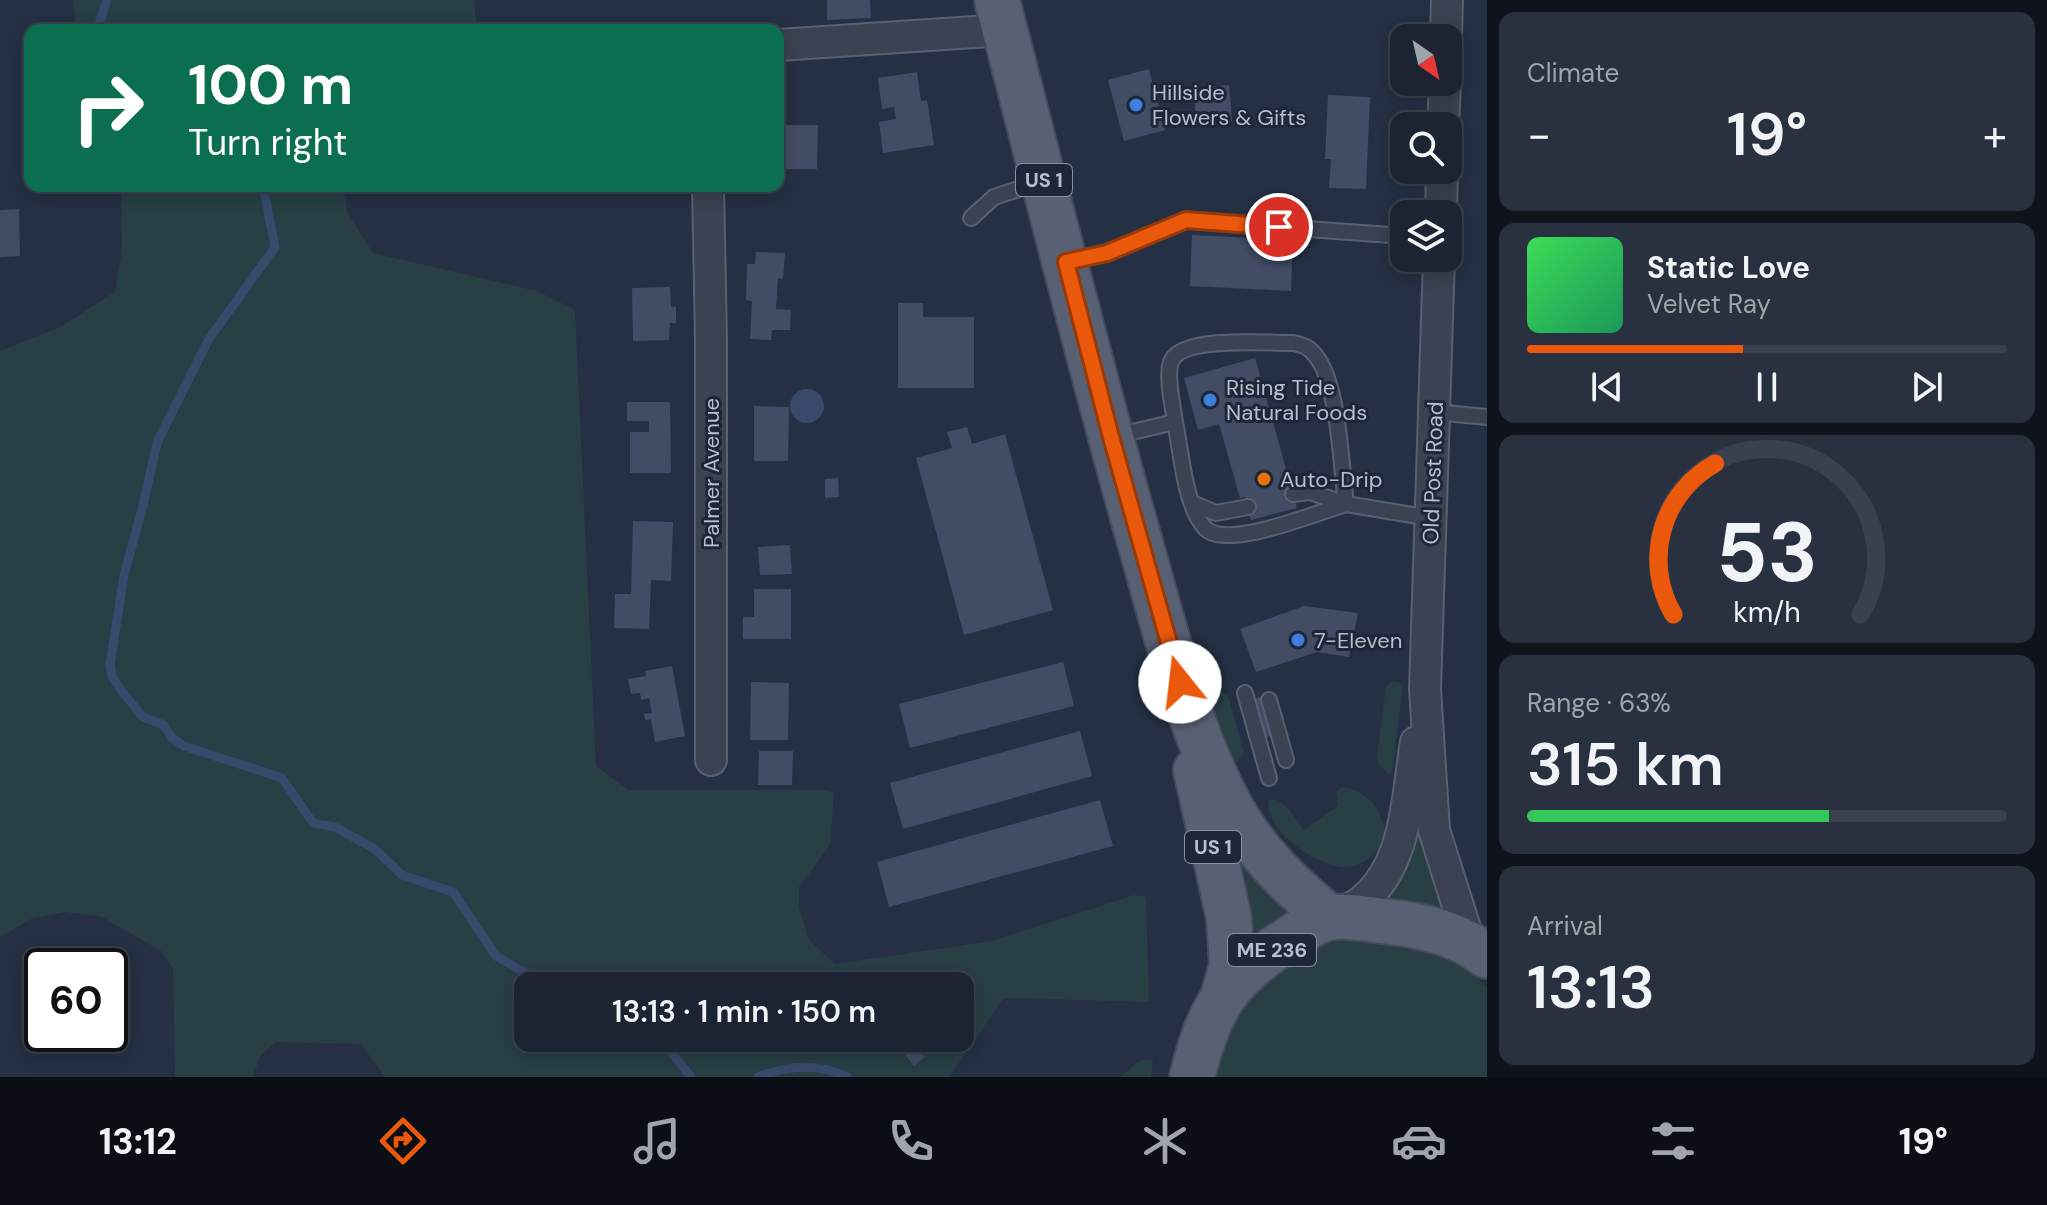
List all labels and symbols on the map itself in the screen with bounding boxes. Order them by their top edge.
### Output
north arrow [1390,24,1462,96]
place label: Hillside Flowers & Gifts [1152,78,1306,132]
marker: Hillside Flowers & Gifts [1127,96,1145,114]
road number: US 1 [1016,164,1072,196]
pin [1245,193,1313,261]
place label: Rising Tide Natural Foods [1226,373,1367,427]
marker: Rising Tide Natural Foods [1201,391,1219,409]
street label: Palmer Avenue [697,398,726,548]
street label: Old Post Road [1416,401,1450,545]
place label: Auto-Drip [1280,465,1383,494]
marker: Auto-Drip [1255,470,1273,488]
place label: 7-Eleven [1314,626,1402,655]
marker: 7-Eleven [1289,631,1307,649]
position arrow [1138,640,1222,724]
road number: US 1 [1185,831,1241,863]
road number: ME 236 [1228,934,1316,966]
speed limit sign: 60 [24,948,128,1052]

